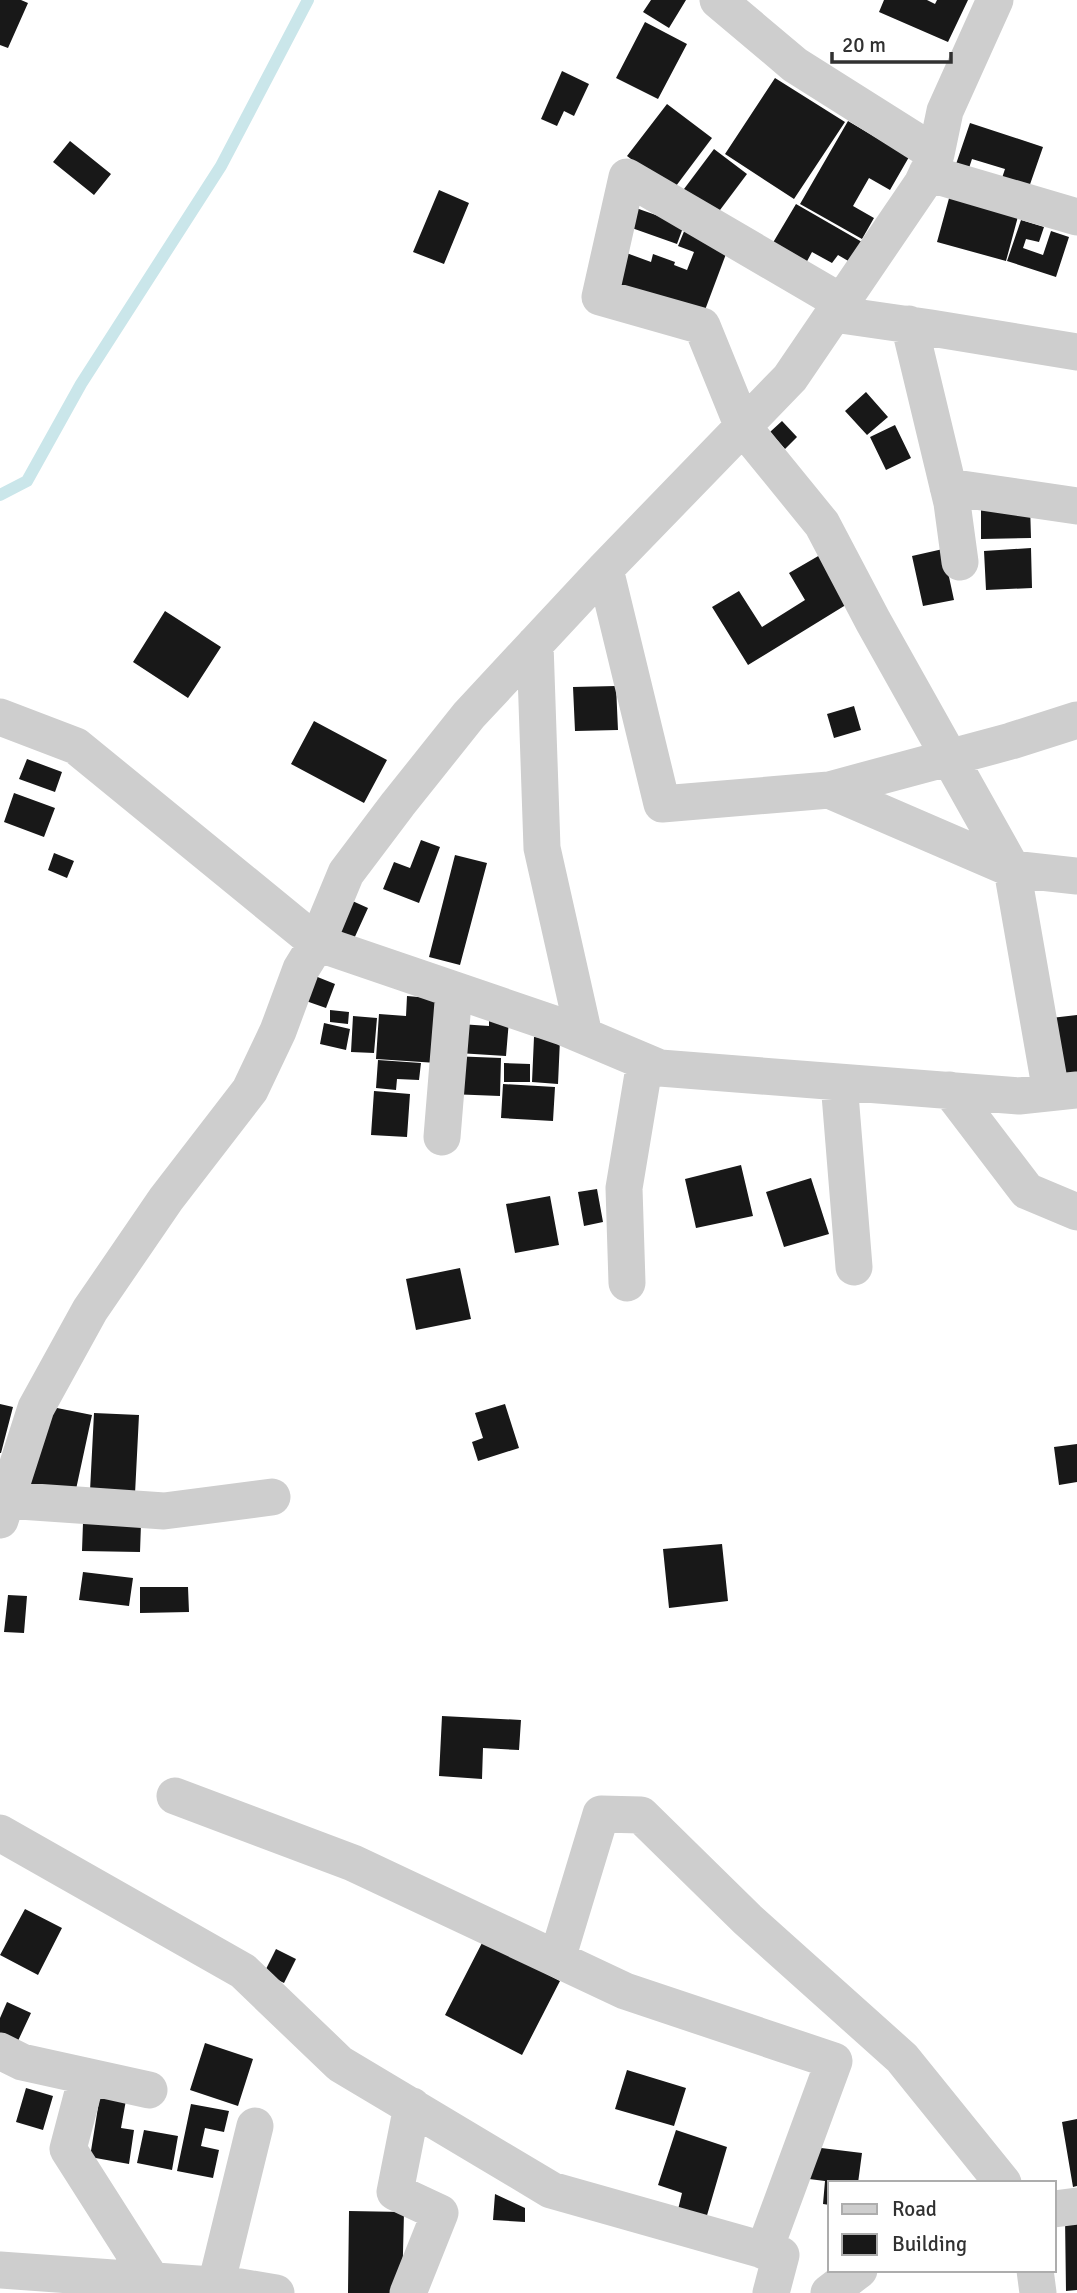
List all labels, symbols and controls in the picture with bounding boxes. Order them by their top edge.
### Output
scale bar [832,21,951,65]
text: 20 m [842,32,886,58]
legend [828,2181,1056,2272]
text: Road [892,2196,937,2222]
text: Building [892,2231,967,2257]

